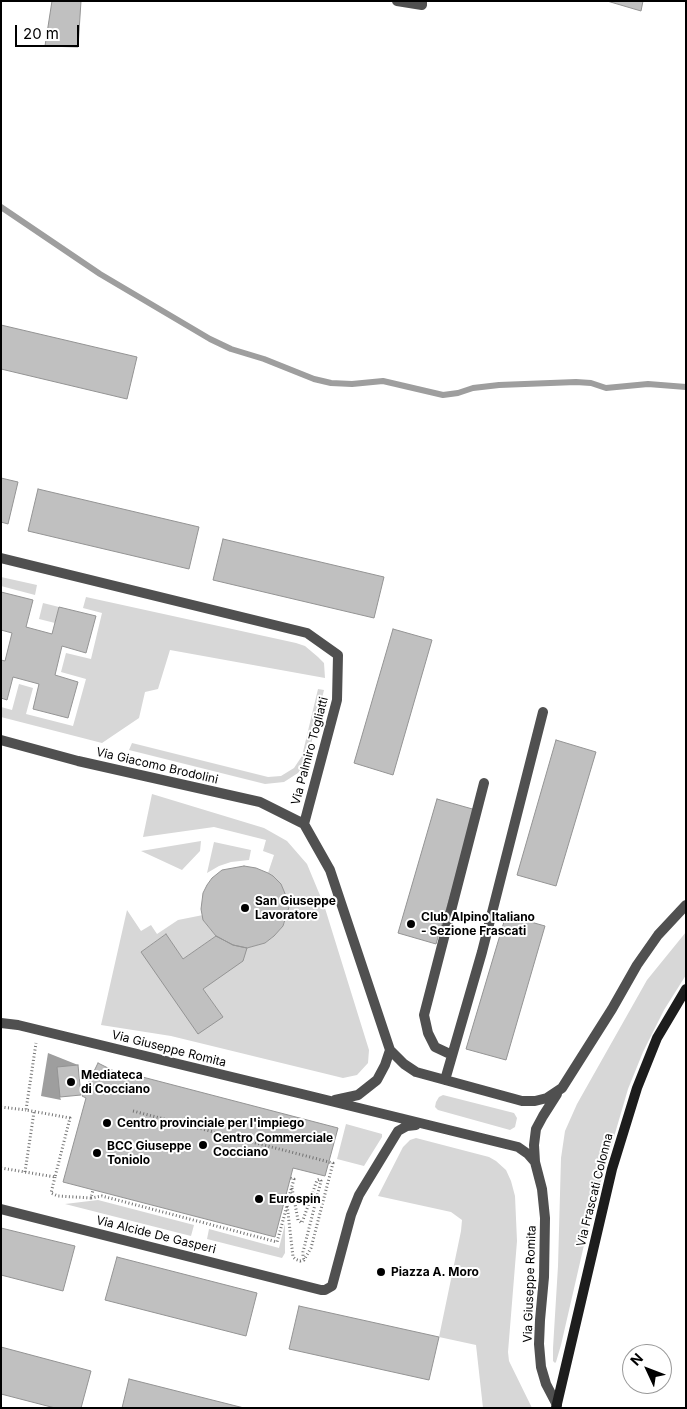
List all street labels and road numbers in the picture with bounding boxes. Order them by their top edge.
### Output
street label: Via Palmiro Togliatti [289,695,331,807]
street label: Via Giacomo Brodolini [95,745,219,787]
street label: Via Giuseppe Romita [110,1028,228,1070]
street label: Via Frascati Colonna [574,1132,616,1248]
street label: Via Alcide De Gasperi [95,1213,217,1257]
street label: Via Giuseppe Romita [521,1225,539,1343]

